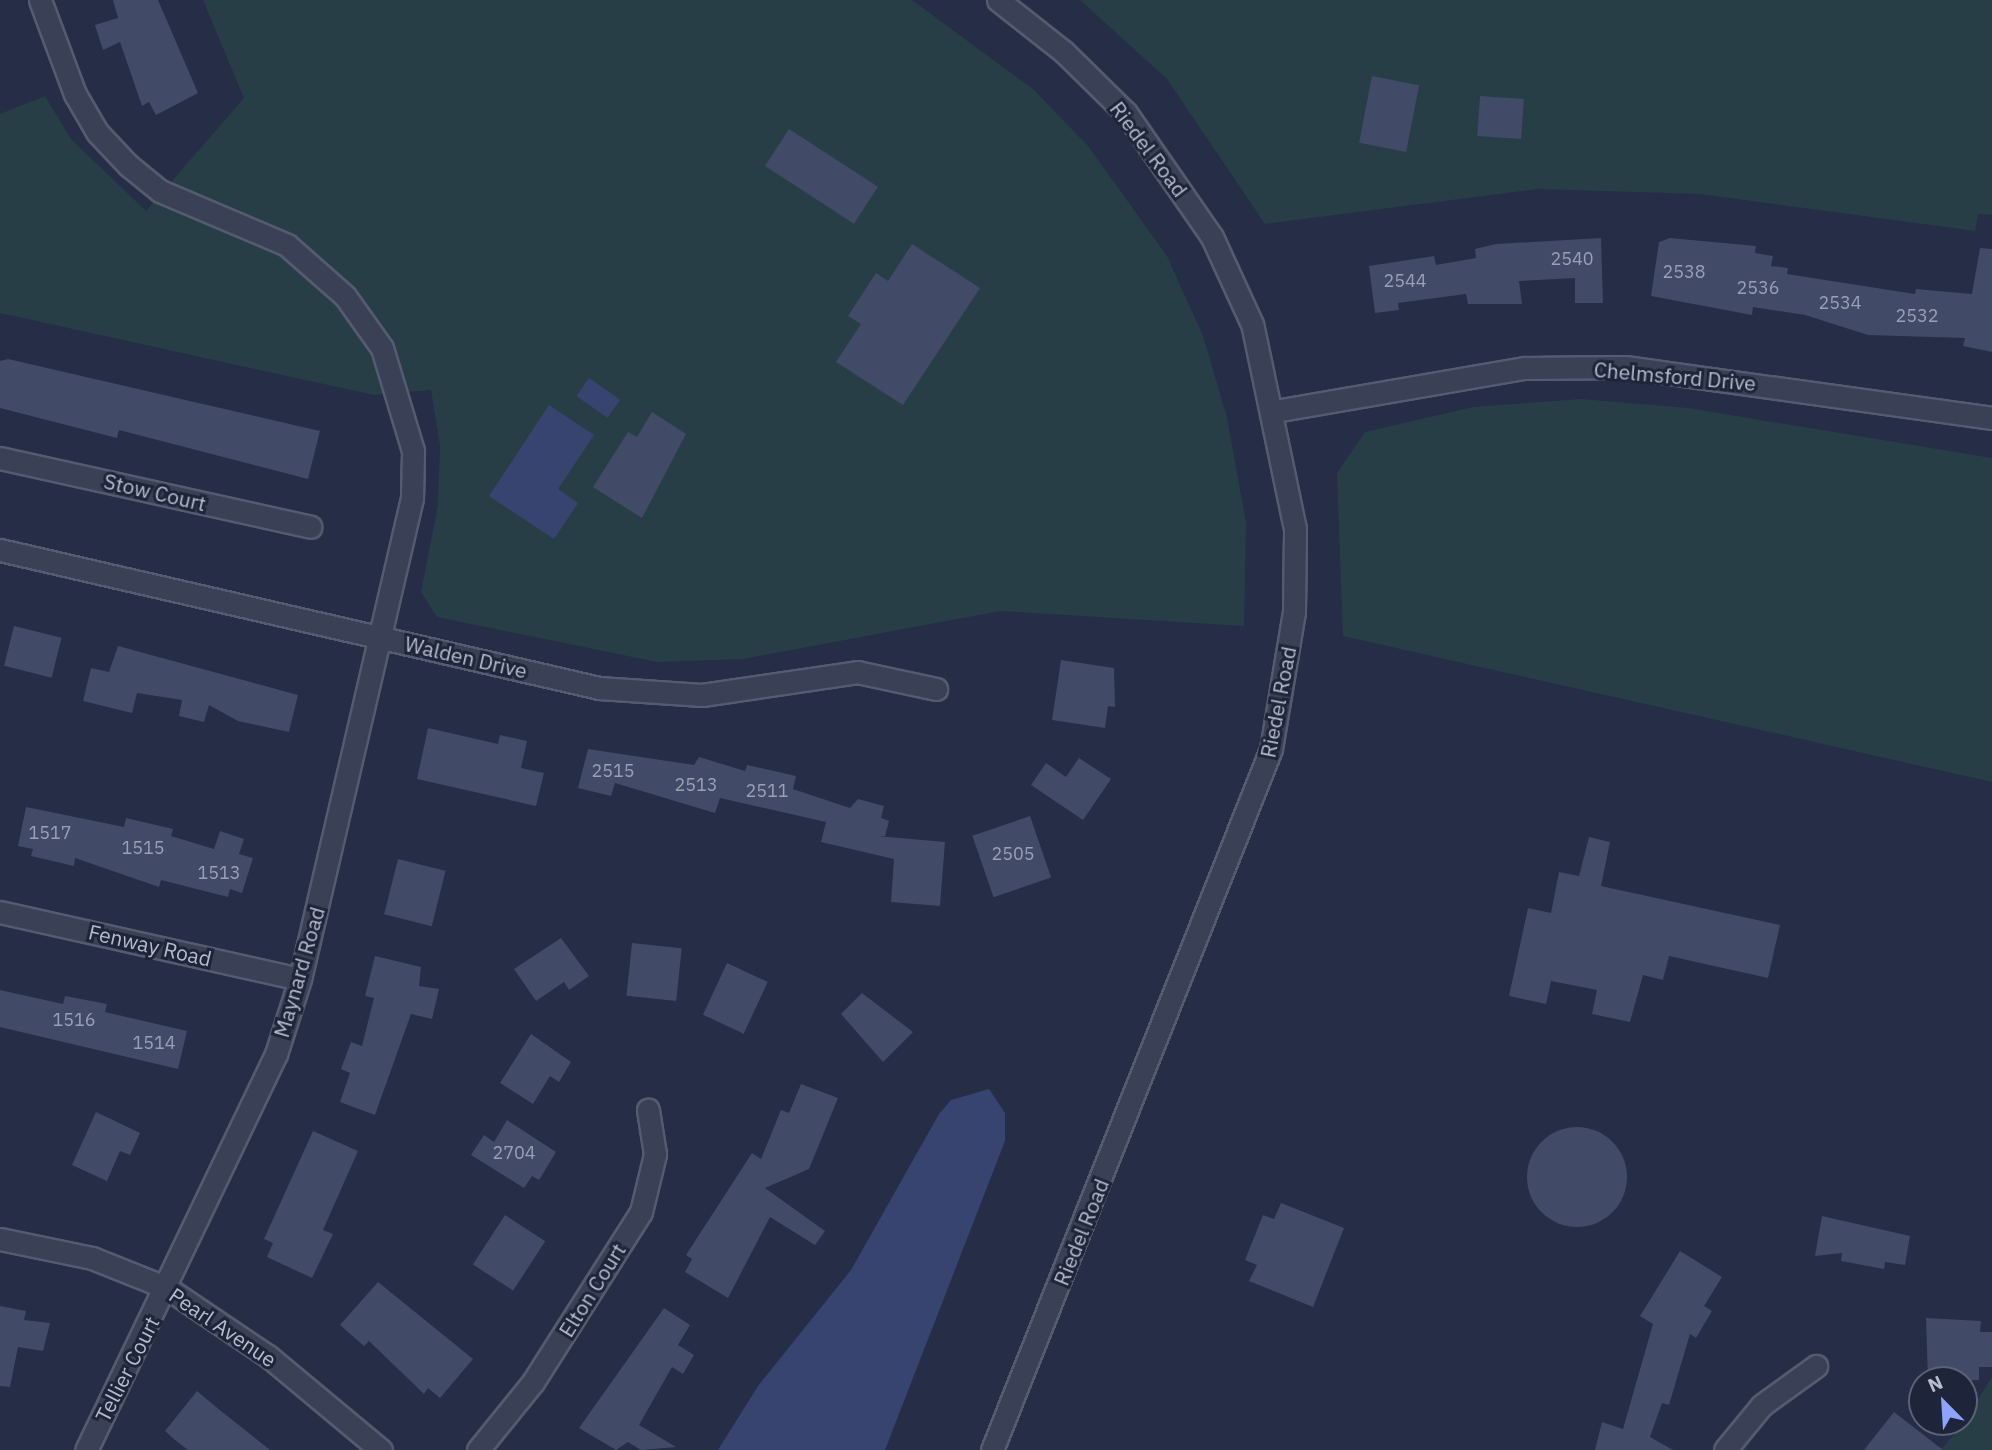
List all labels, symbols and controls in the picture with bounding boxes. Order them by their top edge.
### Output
street label: Riedel Road [1105,96,1193,202]
house number: 2540 [1550,248,1594,270]
house number: 2538 [1662,261,1706,283]
house number: 2544 [1383,270,1427,292]
house number: 2536 [1736,277,1780,299]
house number: 2534 [1818,292,1862,314]
house number: 2532 [1895,305,1939,327]
street label: Chelmsford Drive [1593,356,1757,396]
street label: Stow Court [101,468,209,516]
street label: Walden Drive [402,631,530,683]
street label: Riedel Road [1255,644,1301,760]
house number: 2515 [591,760,635,782]
house number: 2513 [674,774,718,796]
house number: 2511 [745,780,789,802]
house number: 1517 [28,822,72,844]
house number: 1515 [121,837,165,859]
house number: 2505 [991,843,1035,865]
house number: 1513 [197,862,241,884]
street label: Maynard Road [268,904,330,1040]
street label: Fenway Road [86,919,214,971]
house number: 1516 [52,1009,96,1031]
house number: 1514 [132,1032,176,1054]
house number: 2704 [492,1142,536,1164]
street label: Riedel Road [1048,1175,1114,1289]
street label: Elton Court [553,1239,631,1341]
street label: Pearl Avenue [165,1282,281,1372]
street label: Tellier Court [90,1312,164,1426]
north arrow [1908,1366,1978,1436]
text: N [1924,1370,1946,1397]

